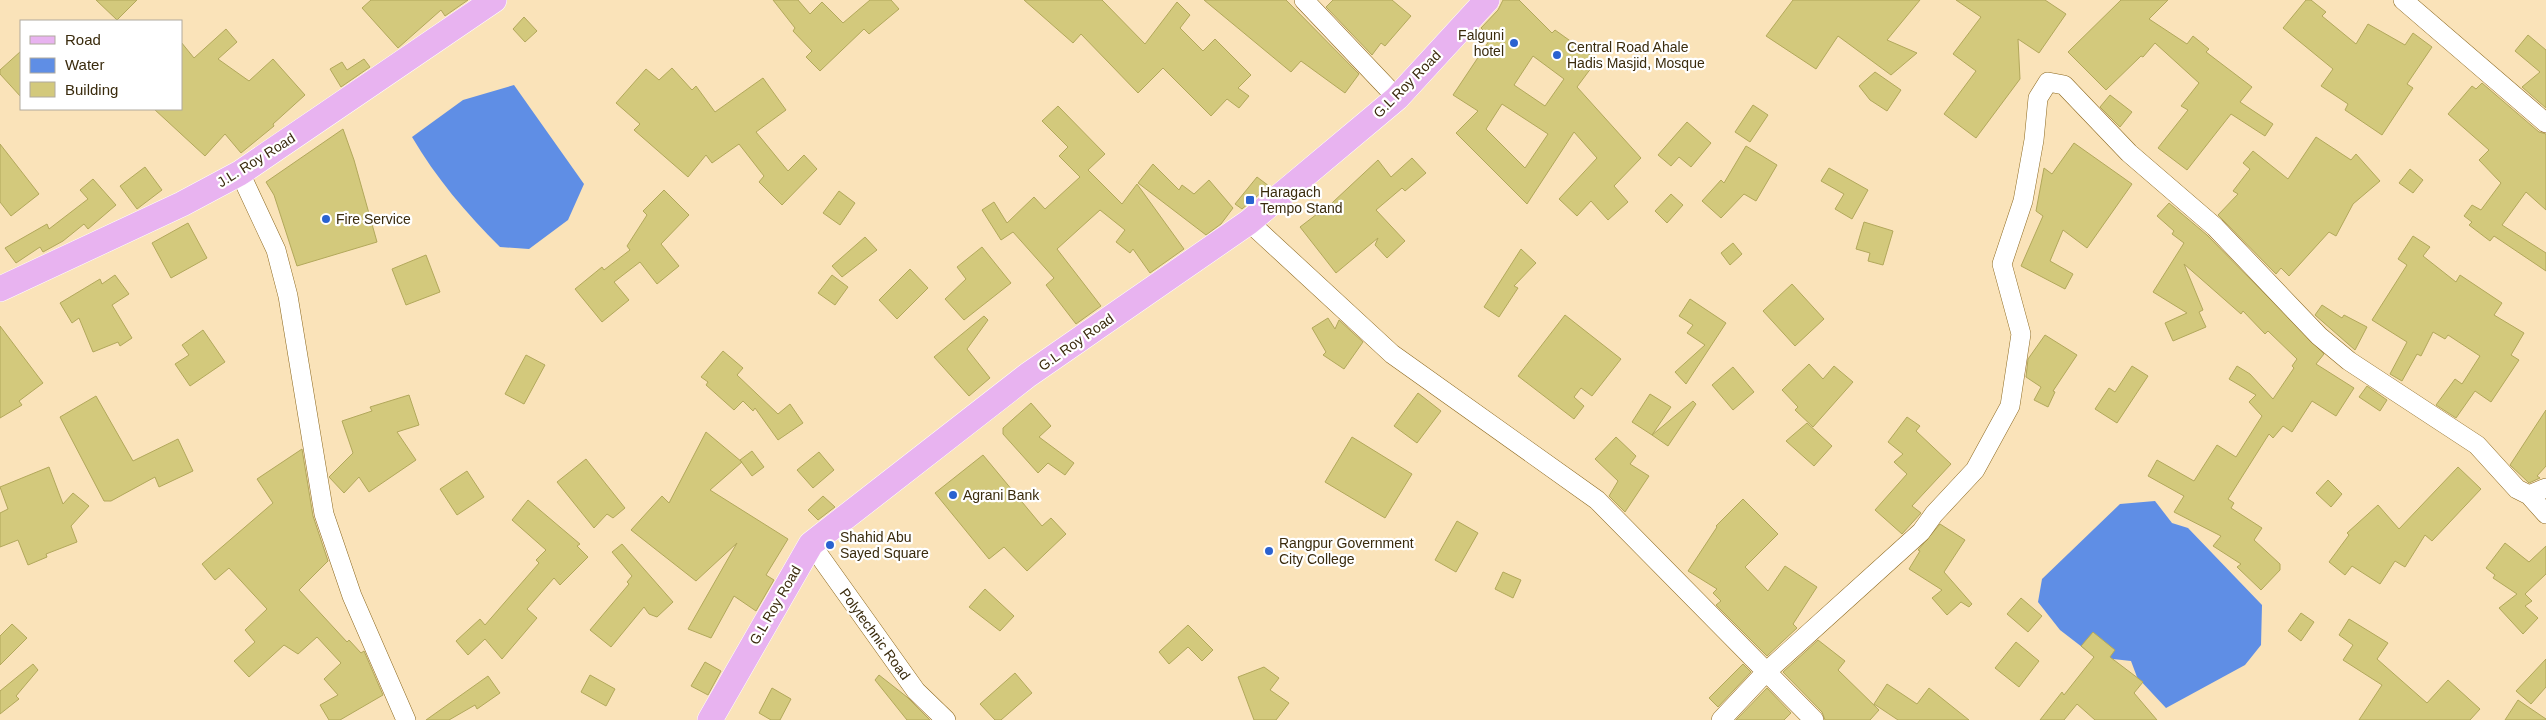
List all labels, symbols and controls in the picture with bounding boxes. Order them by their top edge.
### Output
legend [20,20,182,110]
place label: Falguni hotel [1458,27,1504,59]
text: Road [65,31,101,48]
marker: Falguni hotel [1508,37,1520,49]
place label: Central Road Ahale Hadis Masjid, Mosque [1567,39,1705,71]
street label: G.L Roy Road [1370,47,1444,121]
marker: Central Road Ahale Hadis Masjid, Mosque [1551,49,1563,61]
text: Water [65,56,104,73]
text: Building [65,81,118,98]
street label: J.L. Roy Road [214,130,298,190]
place label: Haragach Tempo Stand [1260,184,1343,216]
marker: Haragach Tempo Stand [1244,194,1256,206]
place label: Fire Service [336,211,411,227]
marker: Fire Service [320,213,332,225]
street label: G.L Roy Road [1035,310,1117,374]
place label: Agrani Bank [963,487,1040,503]
marker: Agrani Bank [947,489,959,501]
place label: Shahid Abu Sayed Square [840,529,929,561]
place label: Rangpur Government City College [1279,535,1414,567]
marker: Shahid Abu Sayed Square [824,539,836,551]
marker: Rangpur Government City College [1263,545,1275,557]
street label: G.L Roy Road [746,563,804,647]
street label: Polytechnic Road [837,585,913,683]

